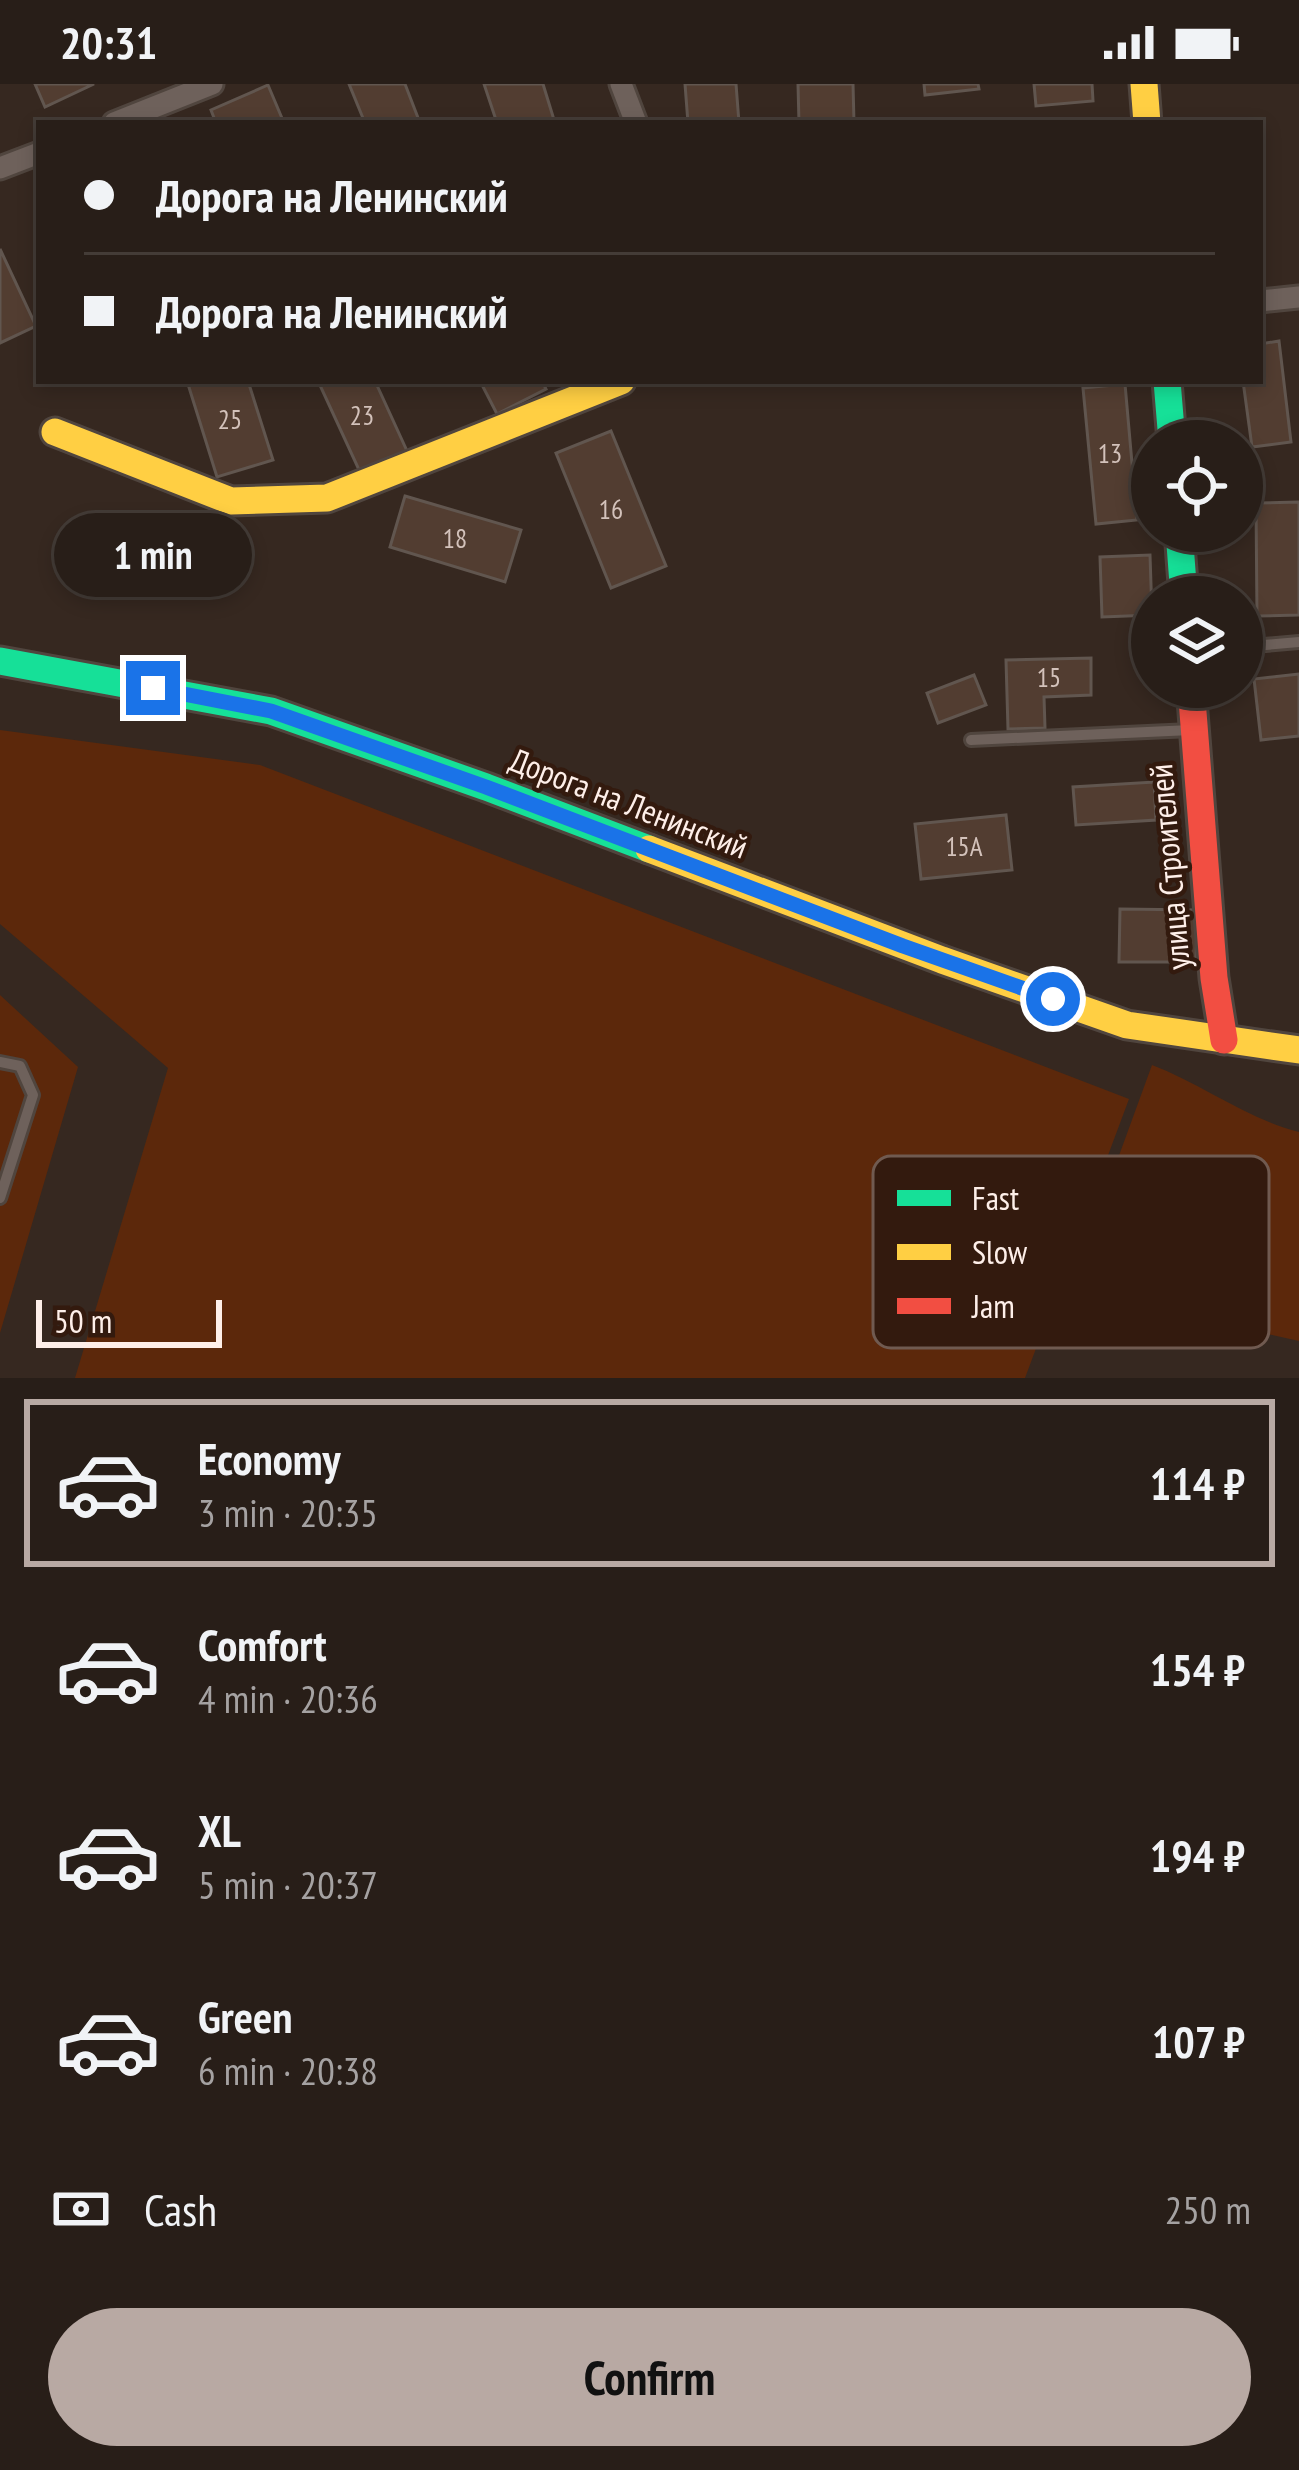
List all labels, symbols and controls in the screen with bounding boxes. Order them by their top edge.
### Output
text: 20:31 [60,13,157,71]
text: Дорога на Ленинский [156,166,508,224]
text: Дорога на Ленинский [156,282,508,340]
house number: 23 [350,398,374,432]
house number: 25 [218,402,242,436]
map controls [1131,420,1263,708]
button: locate [1131,420,1263,552]
house number: 13 [1098,436,1122,470]
house number: 16 [599,492,623,526]
callout: 1 min [54,514,252,598]
house number: 18 [443,521,467,555]
text: 1 min [114,529,192,580]
button: layers [1131,576,1263,708]
house number: 15 [1037,660,1061,694]
route end [126,661,180,715]
street label: Дорога на Ленинский [504,737,754,868]
street label: улица Строителей [1138,762,1199,972]
house number: 15А [945,829,983,863]
route start [1026,972,1080,1026]
legend [873,1156,1269,1348]
text: Fast [972,1176,1019,1219]
text: Slow [972,1230,1028,1273]
text: Jam [971,1284,1015,1327]
scale bar [36,1294,222,1347]
text: 50 m [54,1299,112,1342]
icon: car [54,1429,162,1537]
text: Economy [198,1429,341,1487]
text: 114 ₽ [1150,1454,1245,1512]
text: 3 min · 20:35 [198,1487,378,1538]
icon: car [54,1615,162,1723]
text: Comfort [198,1615,327,1673]
text: 154 ₽ [1150,1640,1245,1698]
text: 4 min · 20:36 [198,1673,378,1724]
icon: car [54,1801,162,1909]
text: XL [198,1801,241,1859]
text: 194 ₽ [1150,1826,1245,1884]
text: 5 min · 20:37 [198,1859,378,1910]
icon: car [54,1987,162,2095]
text: Green [198,1987,293,2045]
text: 107 ₽ [1152,2012,1245,2070]
text: 6 min · 20:38 [198,2045,378,2096]
icon: cash [48,2176,114,2242]
text: Cash [144,2180,217,2238]
text: 250 m [1165,2184,1251,2235]
button: Confirm [48,2308,1251,2446]

